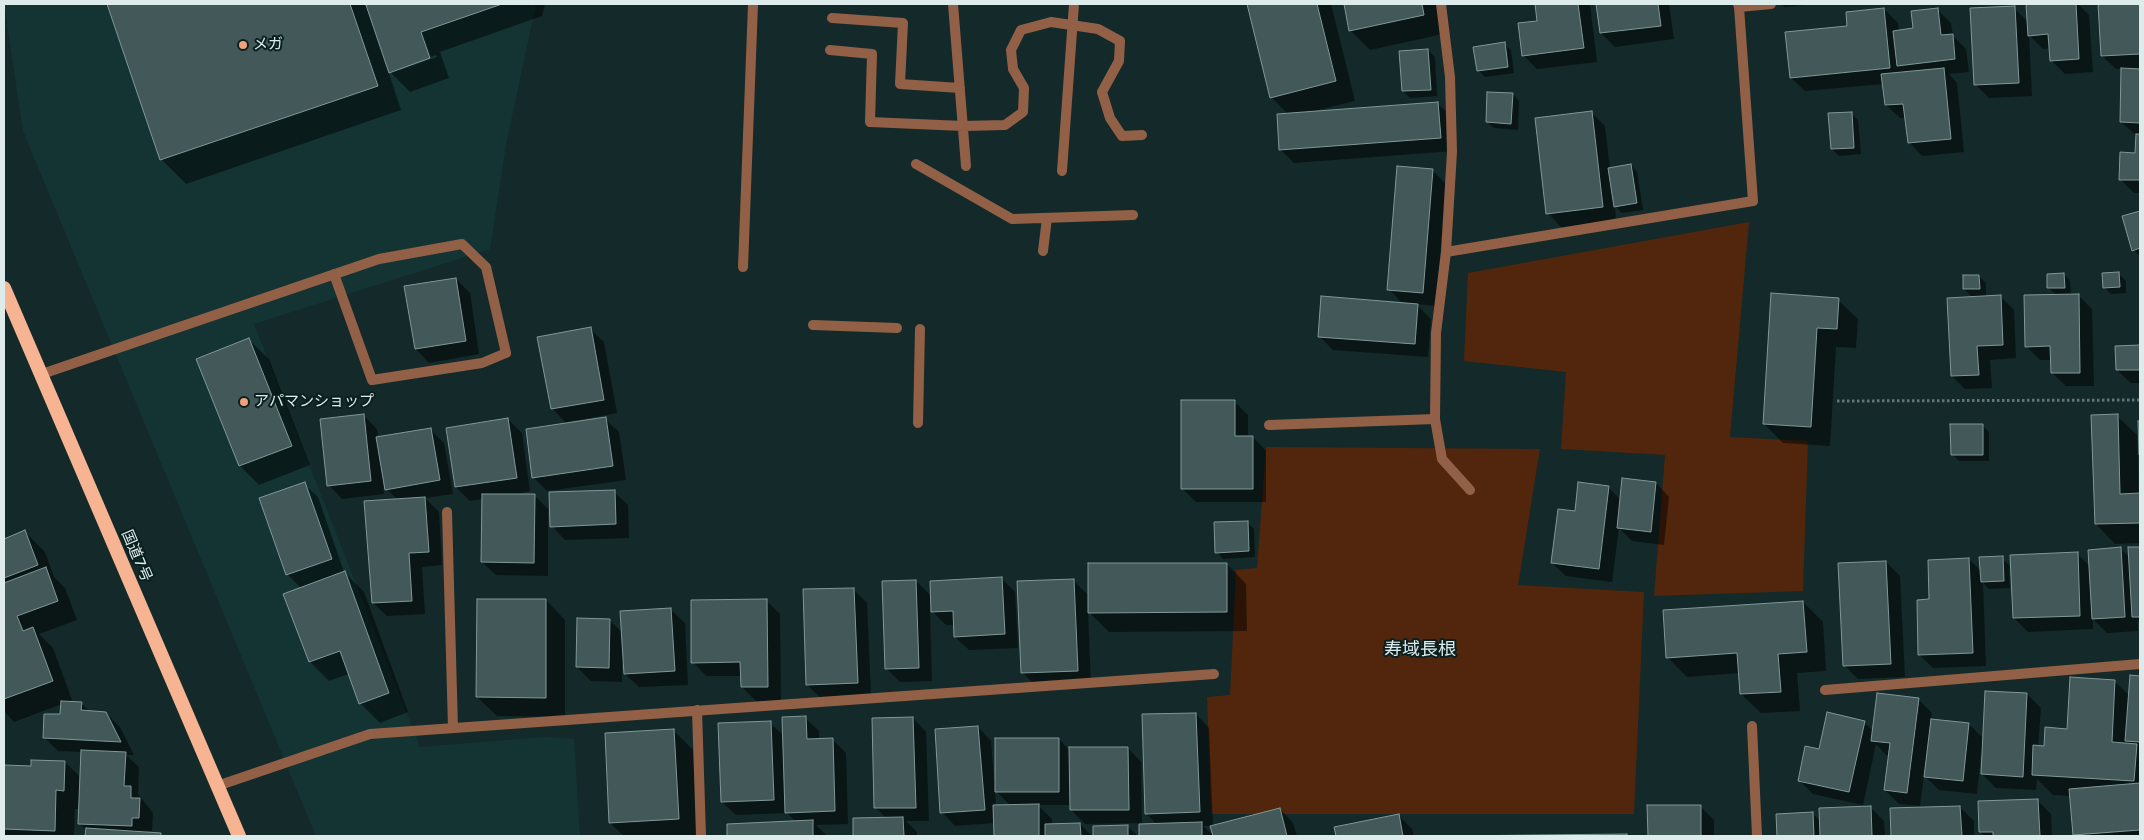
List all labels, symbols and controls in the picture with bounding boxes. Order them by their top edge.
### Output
place label: メガ [253,36,283,54]
marker: メガ [237,39,249,51]
place label: アパマンショップ [254,393,374,411]
marker: アパマンショップ [238,396,250,408]
street label: 国道7号 [117,527,155,585]
district label: 寿域長根 [1384,639,1456,661]

